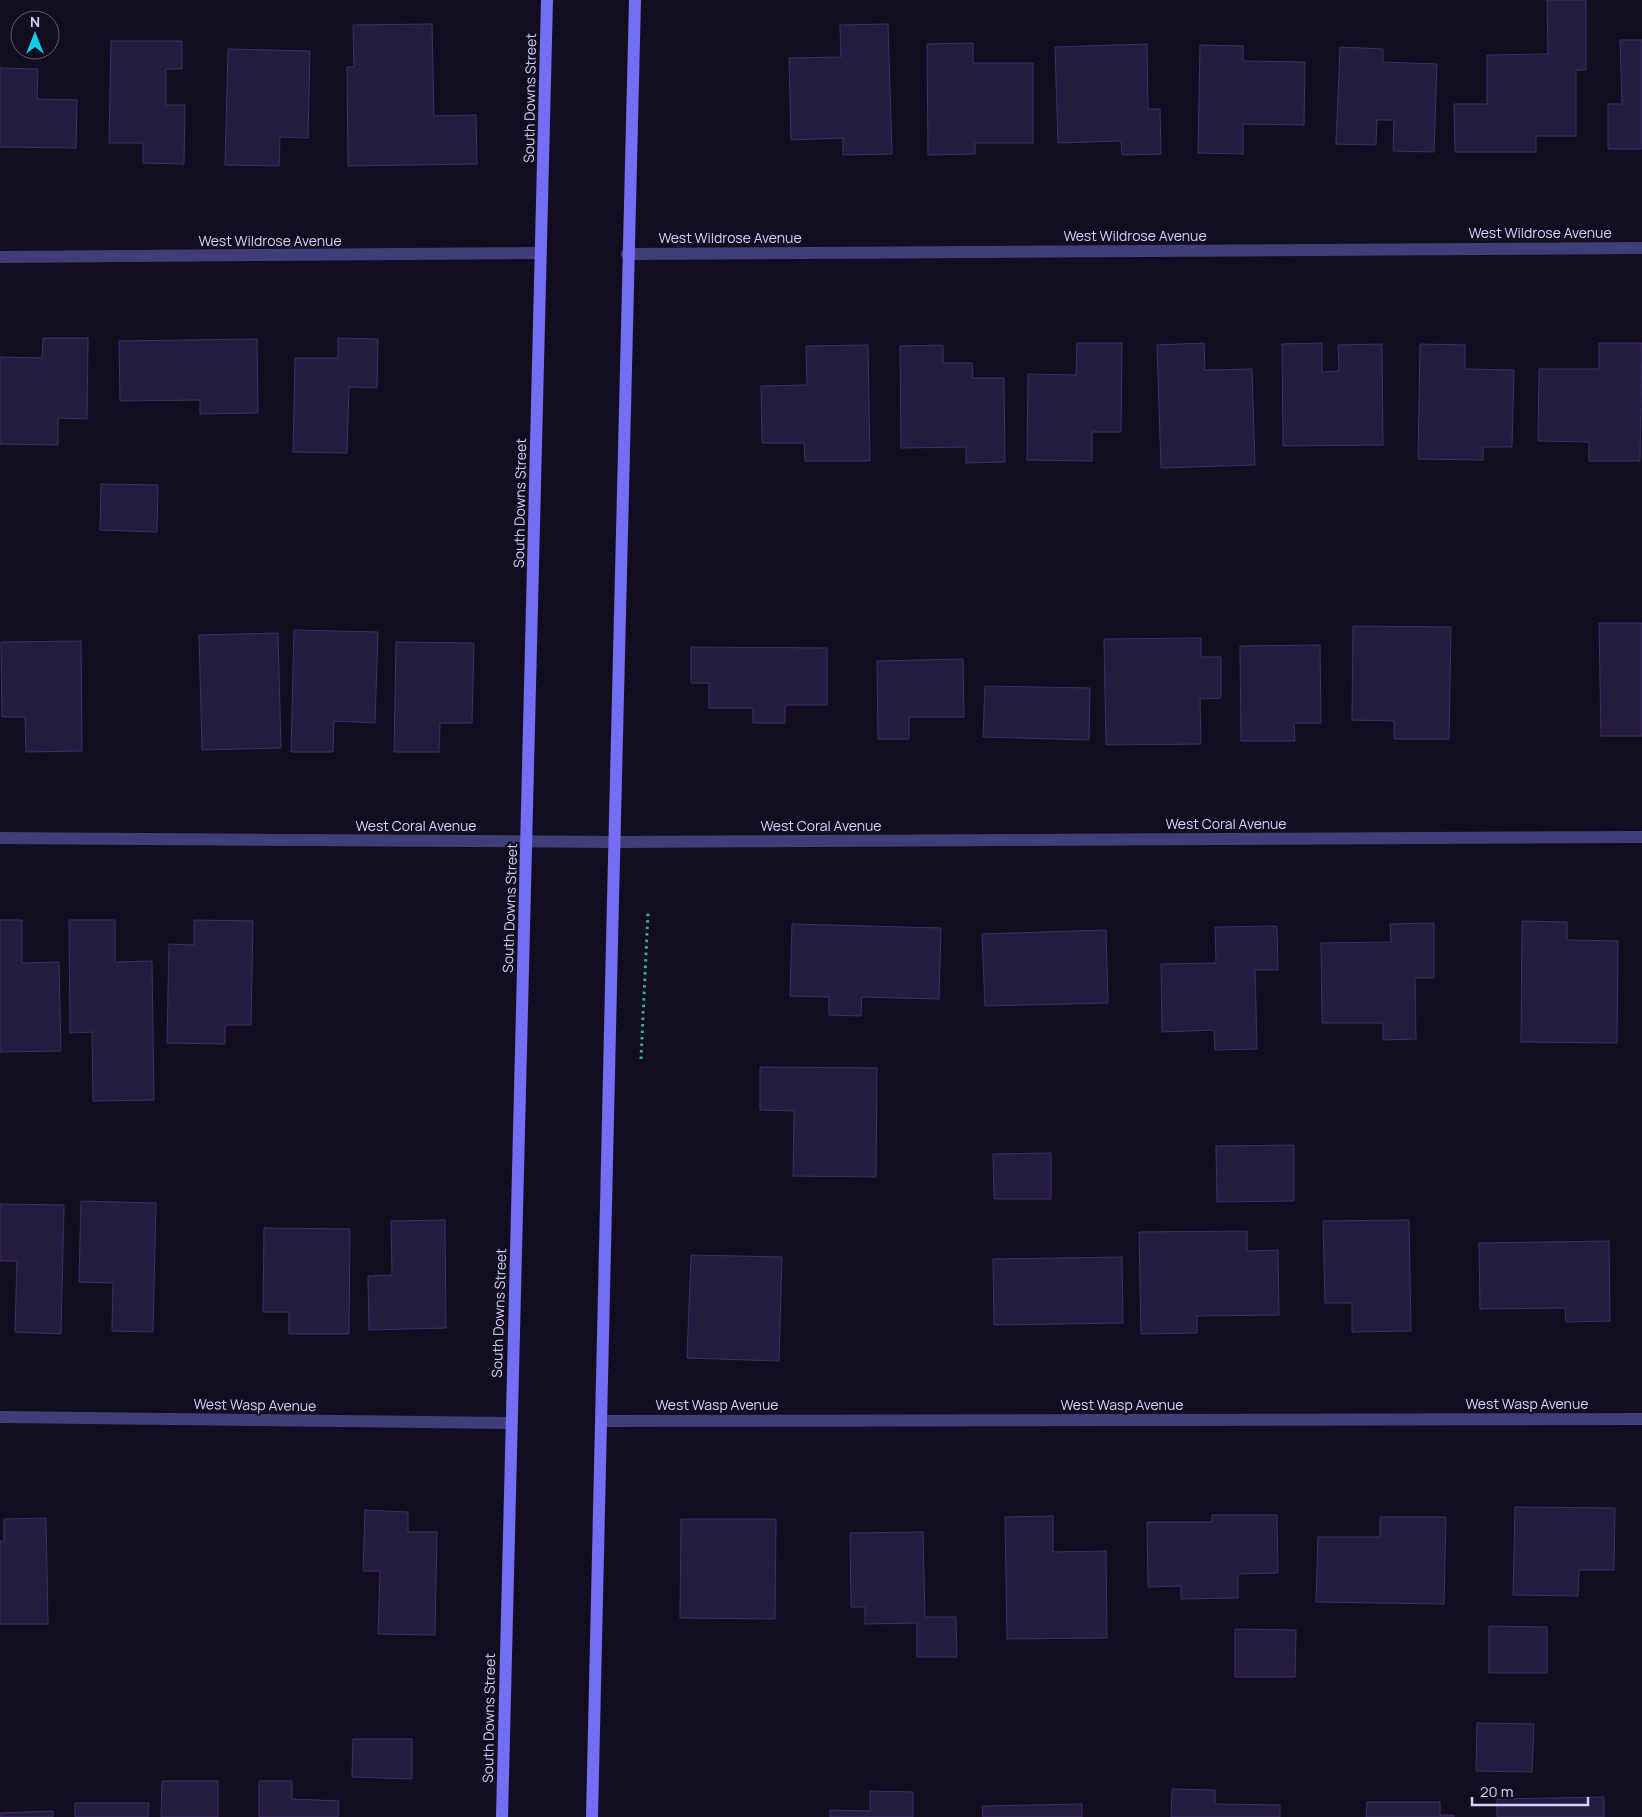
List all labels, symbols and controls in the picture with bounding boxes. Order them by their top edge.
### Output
north arrow [10,10,60,60]
text: N [30,12,40,31]
street label: South Downs Street [519,33,540,163]
street label: West Wildrose Avenue [1468,223,1612,242]
street label: West Wildrose Avenue [1063,226,1207,245]
street label: West Wildrose Avenue [658,228,802,247]
street label: West Wildrose Avenue [198,231,342,250]
street label: South Downs Street [509,438,530,568]
street label: West Coral Avenue [1165,814,1287,833]
street label: West Coral Avenue [355,816,477,835]
street label: West Coral Avenue [760,816,882,835]
street label: South Downs Street [498,842,521,973]
street label: South Downs Street [487,1247,510,1378]
street label: West Wasp Avenue [193,1394,317,1415]
street label: West Wasp Avenue [1466,1394,1588,1413]
street label: West Wasp Avenue [656,1395,778,1414]
street label: West Wasp Avenue [1061,1395,1183,1414]
street label: South Downs Street [478,1653,499,1783]
scale bar [1472,1774,1588,1806]
text: 20 m [1480,1781,1513,1802]

